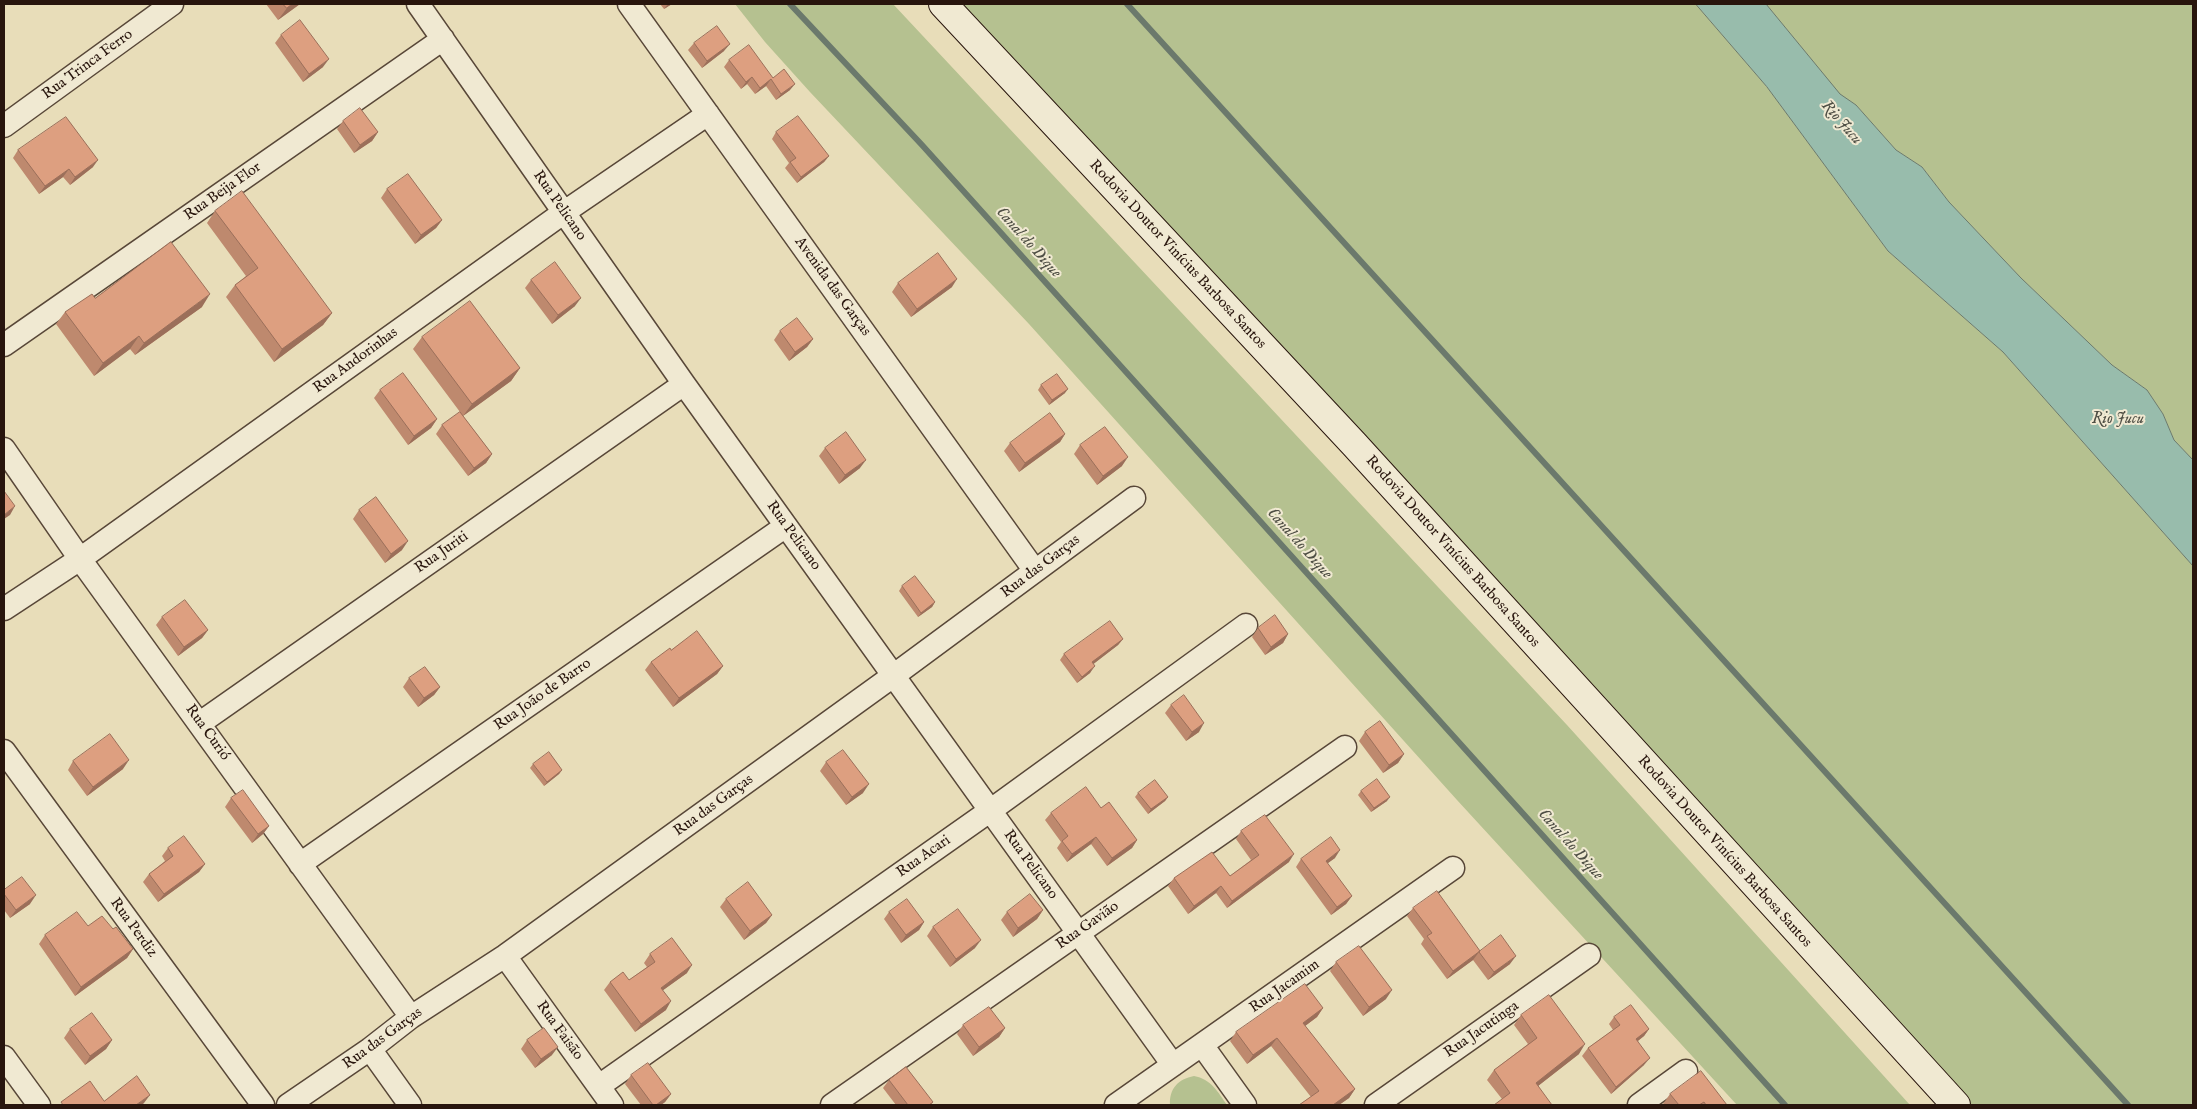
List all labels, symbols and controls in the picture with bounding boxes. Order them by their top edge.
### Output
street label: Rua Trinca Ferro [39,26,137,104]
water label: Rio Jucu [1817,97,1865,149]
street label: Rodovia Doutor Vinícius Barbosa Santos [1085,157,1269,353]
street label: Rua Beija Flor [181,159,265,225]
street label: Rua Pelicano [528,168,590,244]
water label: Canal do Dique [991,204,1065,282]
street label: Avenida das Garças [790,234,874,340]
street label: Rua Andorinhas [310,324,402,398]
water label: Rio Jucu [2092,410,2144,430]
street label: Rodovia Doutor Vinícius Barbosa Santos [1361,452,1543,652]
street label: Rua Pelicano [762,498,824,574]
water label: Canal do Dique [1262,505,1336,583]
street label: Rua Juriti [412,528,472,578]
street label: Rua das Garças [998,532,1084,602]
street label: Rua João de Barro [491,655,595,735]
street label: Rua Curió [181,701,233,765]
street label: Rodovia Doutor Vinícius Barbosa Santos [1633,752,1815,952]
street label: Rua das Garças [671,771,757,841]
water label: Canal do Dique [1533,806,1607,884]
street label: Rua Pelicano [999,827,1061,903]
street label: Rua Acari [894,832,954,882]
street label: Rua Perdiz [106,895,160,961]
street label: Rua Gavião [1053,898,1123,954]
street label: Rua Jacamim [1247,956,1323,1018]
street label: Rua Faisão [532,998,586,1064]
street label: Rua Jacutinga [1441,998,1523,1062]
street label: Rua das Garças [340,1004,426,1074]

